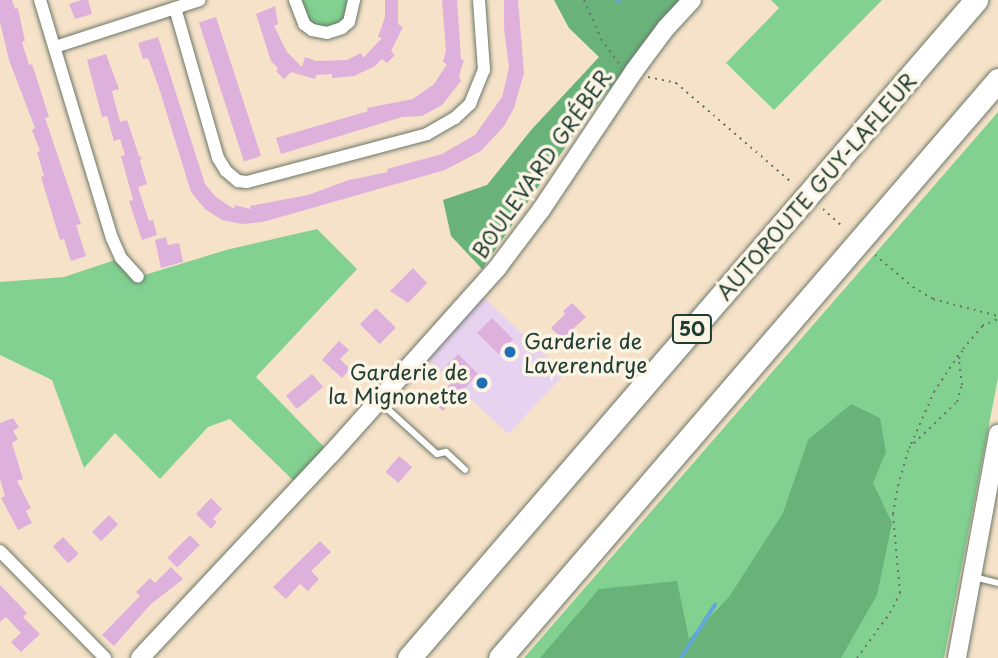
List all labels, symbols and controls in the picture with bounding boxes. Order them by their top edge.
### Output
street label: BOULEVARD GRÉBER [466,64,616,262]
street label: AUTOROUTE GUY-LAFLEUR [711,68,921,304]
road number: 50 [671,314,713,344]
place label: Garderie de Laverendrye [524,327,648,377]
marker: Garderie de Laverendrye [502,344,518,360]
place label: Garderie de la Mignonette [327,358,468,408]
marker: Garderie de la Mignonette [474,375,490,391]

